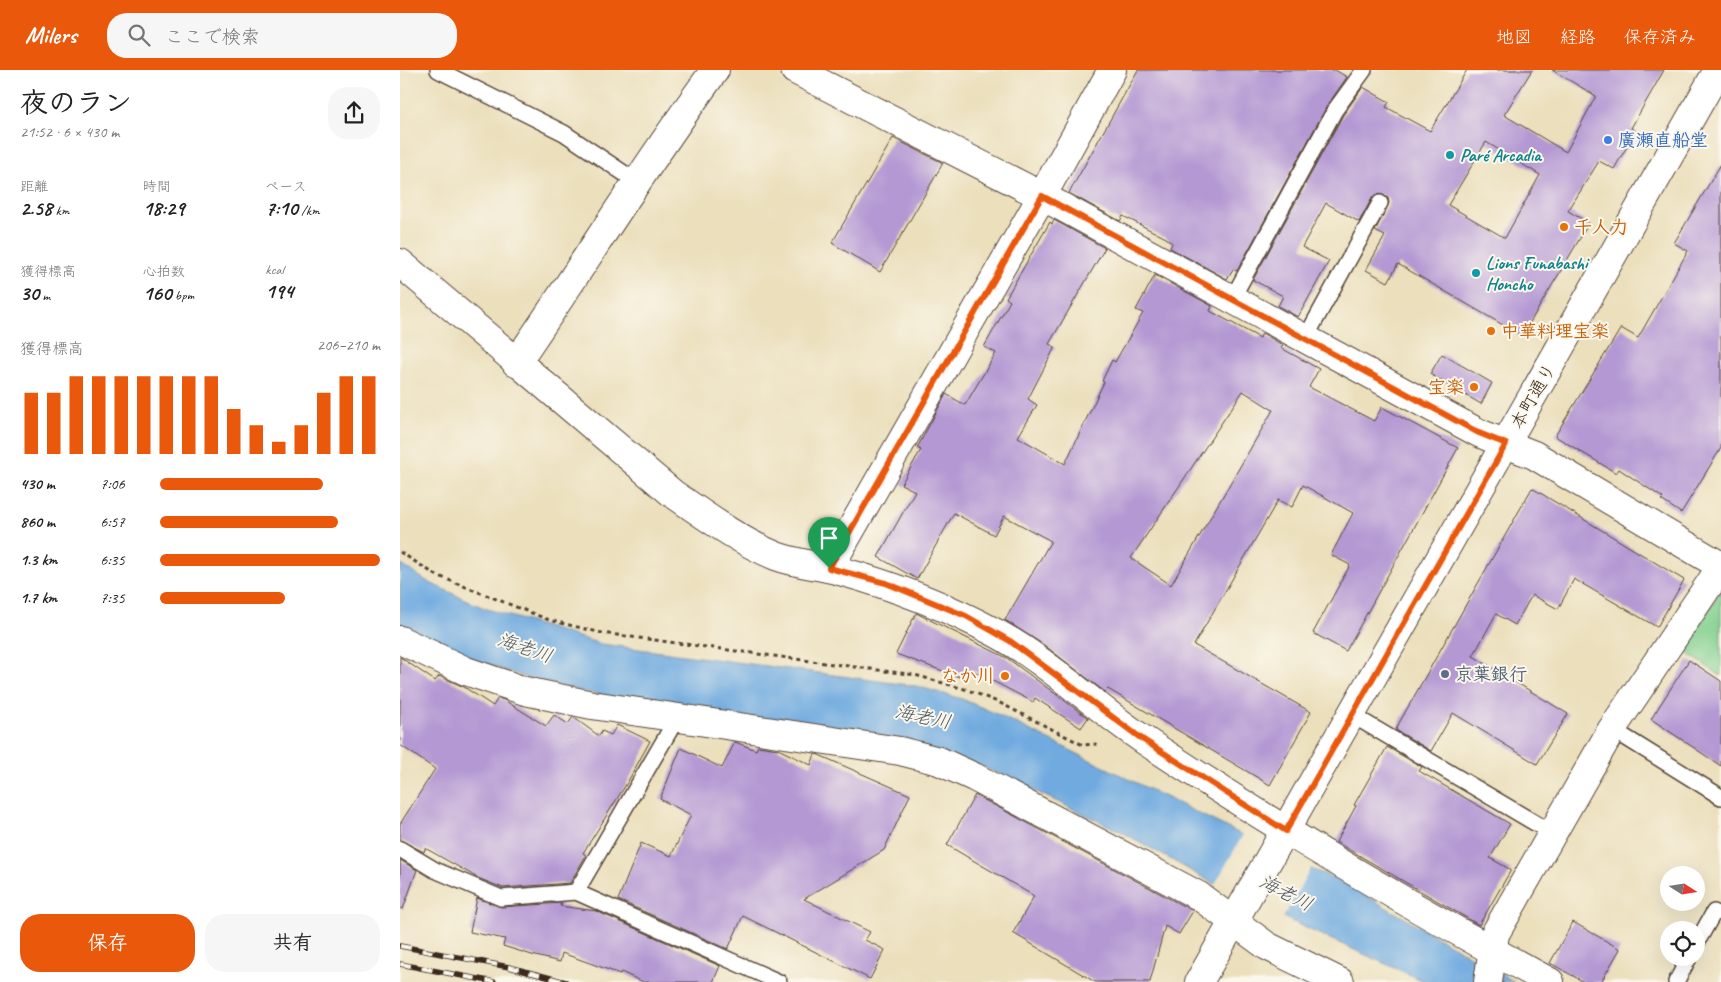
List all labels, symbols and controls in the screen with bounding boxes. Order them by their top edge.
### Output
search box [107,13,457,58]
text: Milers [25,20,77,50]
icon: search [125,21,153,49]
text: ここで検索 [165,25,260,49]
text: 地図 [1496,26,1532,48]
text: 経路 [1560,26,1596,48]
text: 保存済み [1624,26,1696,48]
text: 夜のラン [20,85,132,120]
button: share [328,87,380,139]
text: 21:52 · 6 × 430 m [20,122,119,142]
place label: 廣瀬直船堂 [1618,129,1708,151]
marker: 廣瀬直船堂 [1602,134,1614,146]
place label: Paré Arcadia [1460,144,1542,166]
marker: Paré Arcadia [1444,149,1456,161]
text: 距離 [20,178,48,195]
text: 時間 [143,178,171,195]
text: ペース [265,178,307,195]
text: 2.58 [20,195,52,221]
text: 18:29 [143,195,184,221]
text: 7:10 [265,195,298,221]
text: km [52,202,69,219]
text: /km [298,202,319,219]
place label: 千人力 [1574,216,1628,238]
marker: 千人力 [1558,221,1570,233]
place label: Lions Funabashi Honcho [1486,252,1590,295]
text: kcal [265,261,284,278]
text: 獲得標高 [20,263,76,280]
text: 心拍数 [143,263,185,280]
marker: Lions Funabashi Honcho [1470,267,1482,279]
text: 194 [265,278,293,304]
text: 30 [20,280,39,306]
text: 160 [143,280,171,306]
text: m [39,287,50,304]
text: bpm [171,287,194,304]
place label: 中華料理宝楽 [1501,320,1609,342]
marker: 中華料理宝楽 [1485,325,1497,337]
text: 206–210 m [317,335,380,355]
text: 獲得標高 [20,339,84,359]
street label: 本町通り [1505,359,1561,433]
place label: 宝楽 [1428,376,1464,398]
marker: 宝楽 [1468,381,1480,393]
text: 430 m [20,474,55,494]
text: 7:06 [100,474,125,494]
text: 860 m [20,512,55,532]
text: 6:57 [100,512,125,532]
pin [808,517,850,568]
icon: arrive [815,524,843,552]
text: 1.3 km [20,550,57,570]
text: 6:35 [100,550,125,570]
text: 1.7 km [20,588,57,608]
text: 7:35 [100,588,125,608]
water label: 海老川 [494,627,556,669]
place label: 京葉銀行 [1455,663,1527,685]
place label: なか川 [941,665,995,687]
marker: 京葉銀行 [1439,668,1451,680]
marker: なか川 [999,670,1011,682]
water label: 海老川 [893,699,953,735]
north arrow [1660,866,1705,911]
map controls [1660,866,1705,966]
water label: 海老川 [1255,869,1317,917]
button: 保存 [20,914,195,972]
button: 共有 [205,914,380,972]
button: locate [1660,921,1705,966]

